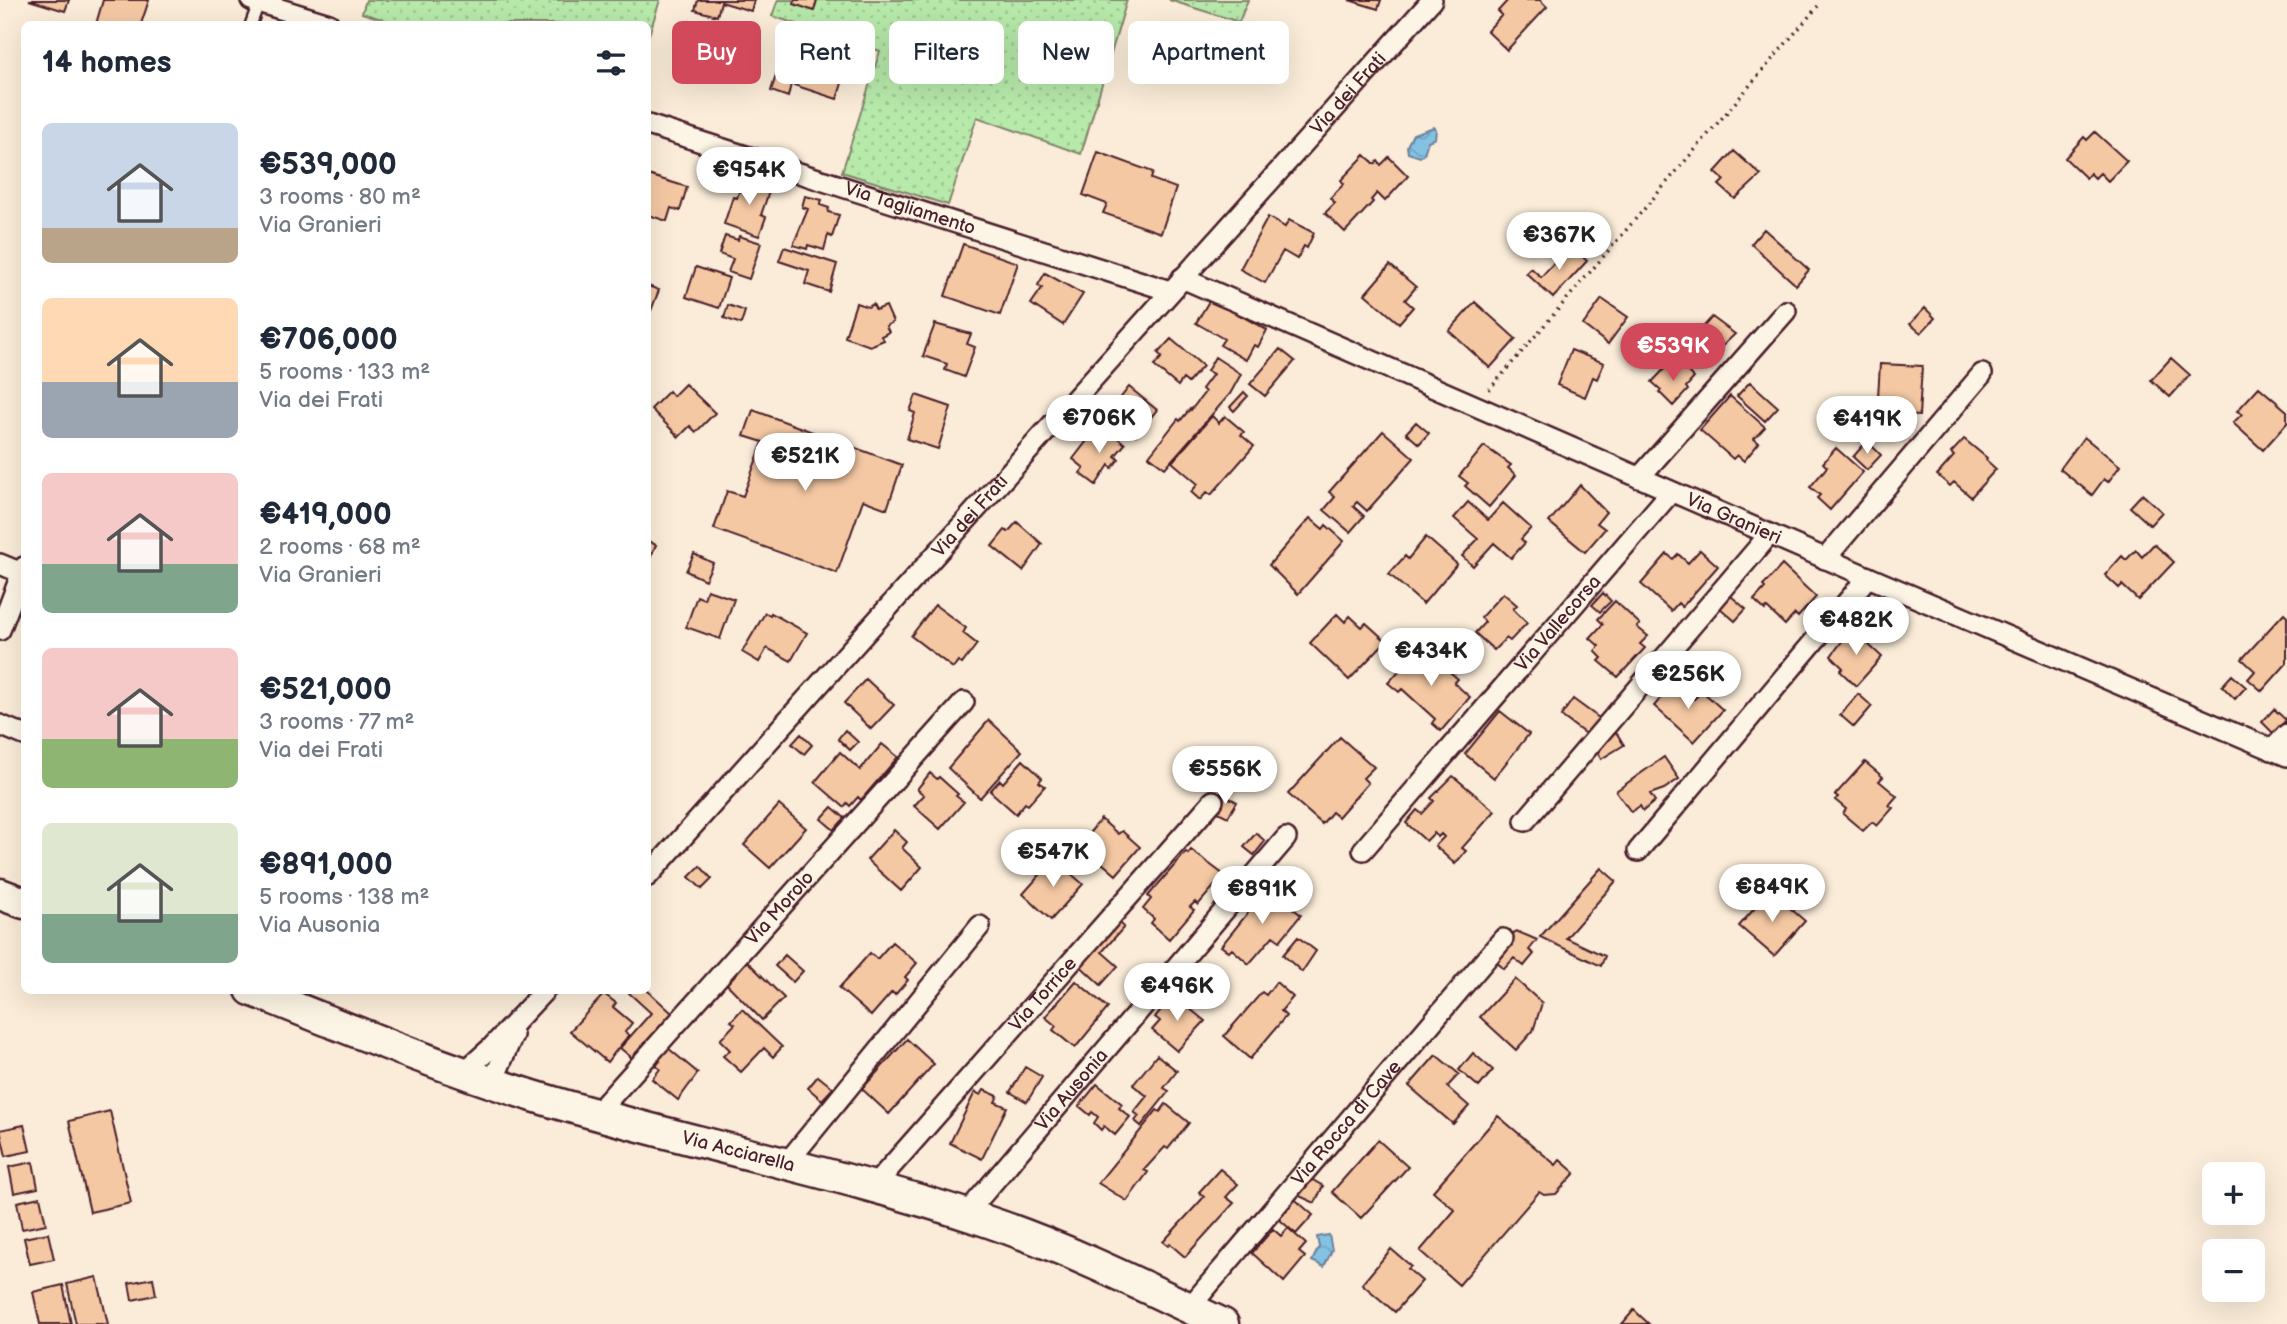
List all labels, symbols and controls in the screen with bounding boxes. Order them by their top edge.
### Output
chip: Buy [672,21,761,84]
chip: Rent [775,21,875,84]
chip: Filters [889,21,1004,84]
chip: New [1018,21,1114,84]
chip: Apartment [1128,21,1289,84]
icon: filters [592,44,630,82]
text: 14 homes [42,45,171,81]
street label: Via dei Frati [1305,48,1391,140]
text: €539,000 [259,147,397,183]
pin: €954K [700,148,798,207]
icon: home [98,151,182,235]
text: €954K [712,156,786,184]
street label: Via Tagliamento [842,177,978,240]
text: 3 rooms · 80 m² [259,183,421,211]
text: Via Granieri [259,211,382,239]
pin: €367K [1510,212,1608,272]
text: €367K [1522,221,1596,249]
text: €706,000 [259,322,398,358]
pin: €539K [1624,324,1722,383]
icon: home [98,326,182,410]
text: €539K [1636,332,1710,360]
text: 5 rooms · 133 m² [259,358,430,386]
text: Via dei Frati [259,386,383,414]
pin: €706K [1050,396,1148,455]
pin: €419K [1818,396,1916,456]
text: €706K [1062,404,1136,432]
text: €419K [1832,405,1902,433]
pin: €521K [756,434,854,493]
text: €521K [770,442,840,470]
street label: Via dei Frati [927,470,1013,562]
street label: Via Granieri [1683,488,1785,549]
text: €419,000 [259,497,392,533]
icon: home [98,501,182,585]
text: 2 rooms · 68 m² [259,533,421,561]
text: Via Granieri [259,561,382,589]
street label: Via Vallecorsa [1510,570,1606,676]
pin: €482K [1807,598,1905,657]
text: €482K [1819,606,1893,634]
pin: €434K [1382,628,1480,688]
text: €434K [1394,637,1468,665]
pin: €256K [1639,652,1737,711]
text: €256K [1651,660,1725,688]
text: €521,000 [259,672,392,708]
icon: home [98,676,182,760]
text: 3 rooms · 77 m² [259,708,415,736]
text: Via dei Frati [259,736,383,764]
pin: €556K [1176,746,1274,806]
text: €556K [1188,755,1262,783]
pin: €547K [1004,830,1102,889]
text: €547K [1017,838,1089,866]
text: €891,000 [259,847,393,883]
icon: home [98,851,182,935]
pin: €849K [1723,864,1821,924]
street label: Via Morolo [741,866,819,950]
pin: €891K [1213,866,1311,926]
text: €849K [1735,873,1809,901]
text: €891K [1227,875,1297,903]
text: 5 rooms · 138 m² [259,883,429,911]
text: Via Ausonia [259,911,380,939]
street label: Via Torrice [1004,952,1082,1036]
pin: €496K [1128,964,1226,1023]
text: €496K [1140,972,1214,1000]
street label: Via Ausonia [1030,1044,1113,1136]
street label: Via Rocca di Cave [1287,1056,1406,1190]
street label: Via Acciarella [679,1126,797,1177]
map controls [2202,1162,2265,1302]
button: + [2202,1162,2265,1225]
button: − [2202,1239,2265,1302]

